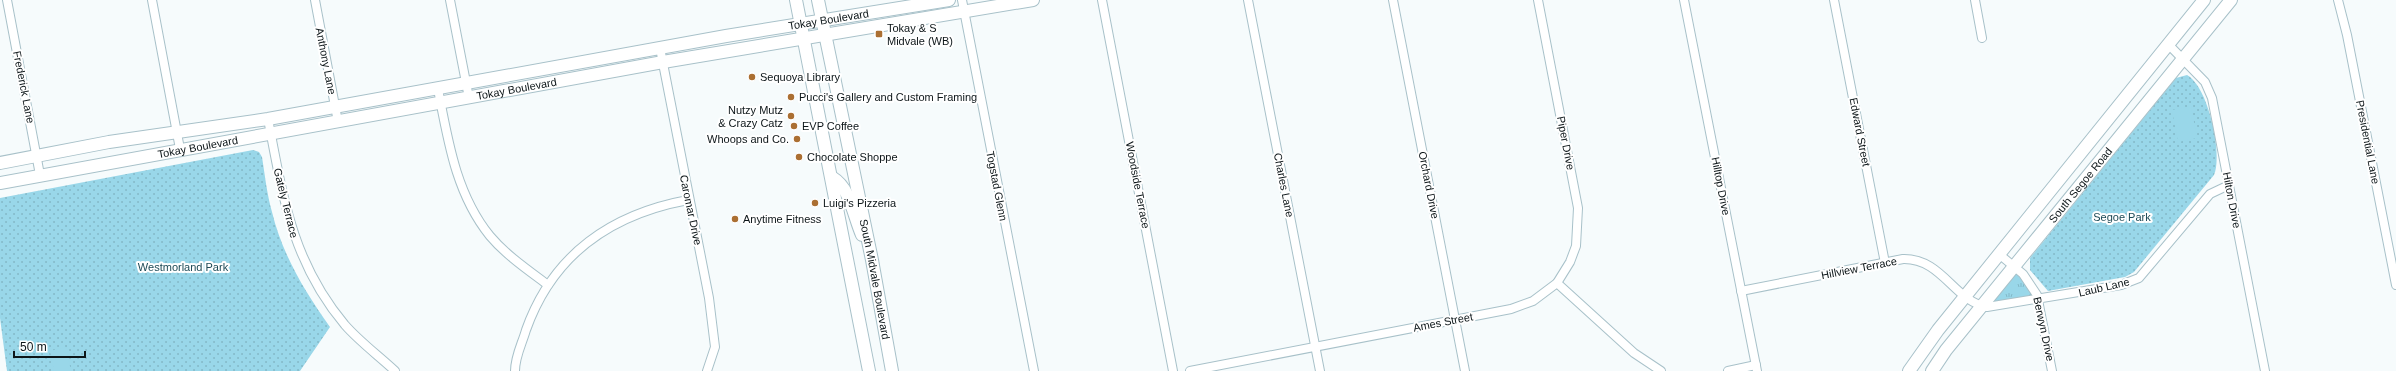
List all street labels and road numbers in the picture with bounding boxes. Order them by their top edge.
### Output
street label: Tokay Boulevard [787,7,870,32]
street label: Anthony Lane [314,27,338,95]
street label: Frederick Lane [11,50,37,124]
street label: Tokay Boulevard [475,76,558,102]
street label: Edward Street [1847,97,1873,167]
street label: Presidential Lane [2354,99,2382,185]
street label: Piper Drive [1555,115,1577,171]
street label: Tokay Boulevard [157,134,239,160]
street label: Woodside Terrace [1124,141,1152,229]
street label: South Segoe Road [2046,145,2114,225]
street label: Togstad Glenn [984,150,1010,222]
street label: Orchard Drive [1417,150,1441,220]
street label: Charles Lane [1272,152,1296,218]
street label: Hilltop Drive [1709,156,1733,216]
street label: Gately Terrace [272,167,300,239]
street label: Hilton Drive [2221,171,2243,229]
street label: Caromar Drive [678,174,704,246]
street label: South Midvale Boulevard [858,218,892,340]
street label: Hillview Terrace [1820,255,1898,281]
street label: Laub Lane [2077,275,2131,299]
street label: Berwyn Drive [2031,296,2057,362]
street label: Ames Street [1412,310,1474,334]

